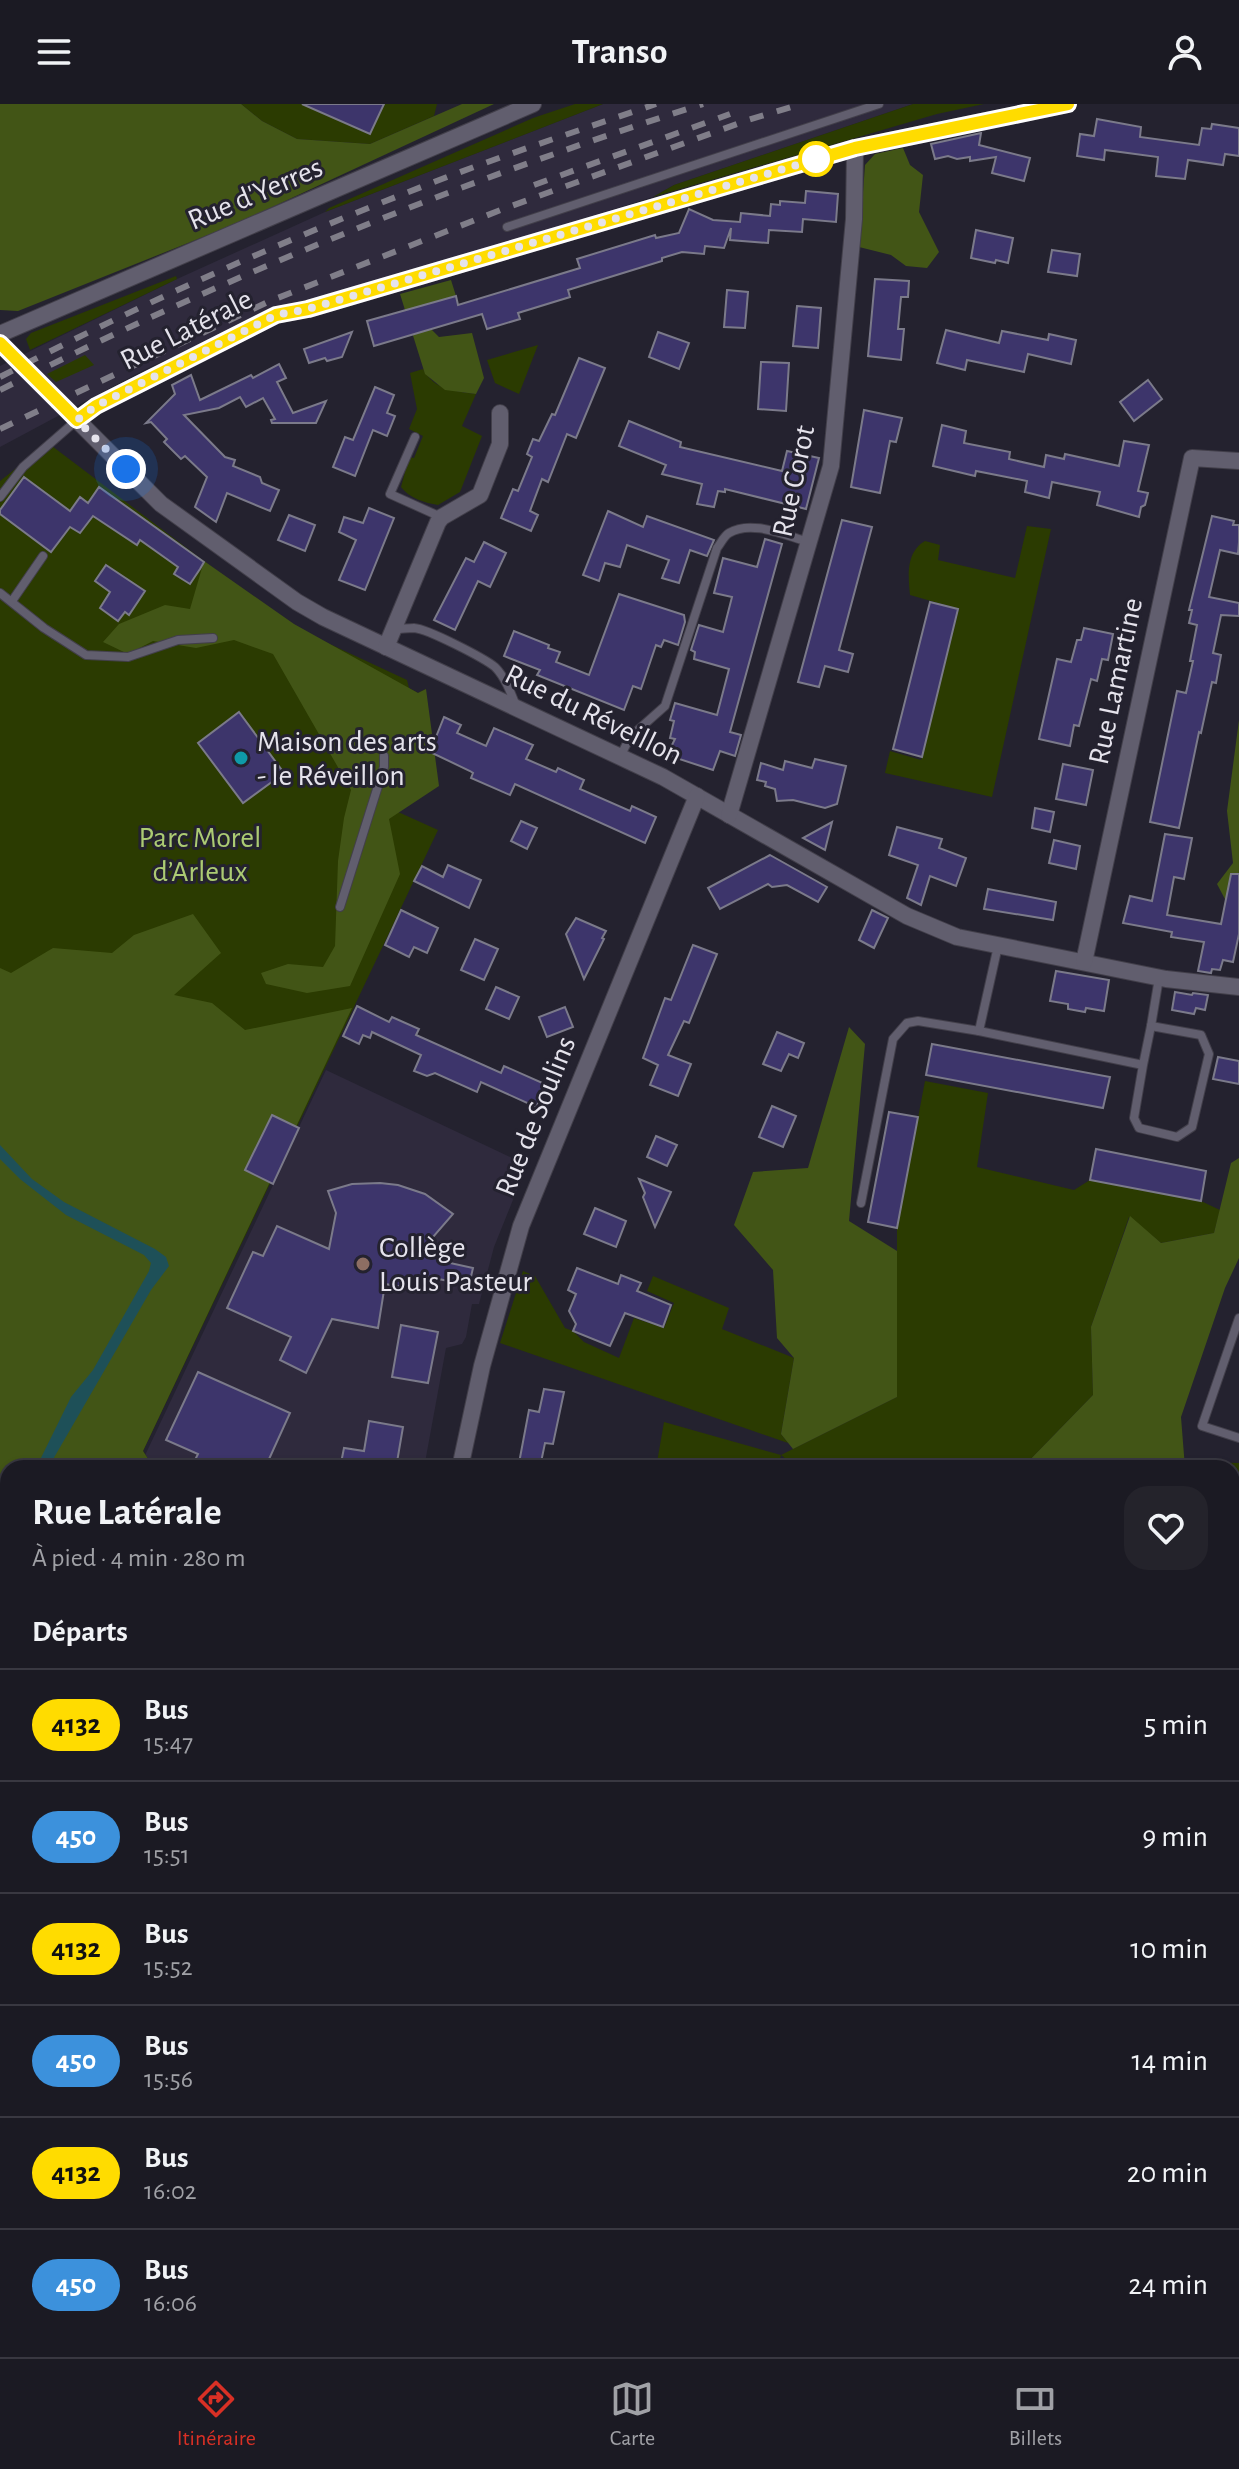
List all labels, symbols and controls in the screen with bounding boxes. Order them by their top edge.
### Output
icon: menu [32,30,76,74]
icon: person [1163,30,1207,74]
text: Transo [572,34,667,70]
unlabelled marker [799,142,833,176]
street label: Rue d'Yerres [184,152,327,236]
street label: Rue Latérale [116,284,257,376]
street label: Rue Corot [768,422,821,540]
your location [106,449,146,489]
street label: Rue Lamartine [1084,595,1148,767]
street label: Rue du Réveillon [500,659,687,771]
place label: Maison des arts - le Réveillon [257,727,437,791]
marker: Maison des arts - le Réveillon [232,749,250,767]
park label: Parc Morel d’Arleux [139,823,261,887]
street label: Rue de Soulins [490,1032,582,1200]
place label: Collège Louis Pasteur [379,1233,532,1297]
marker: Collège Louis Pasteur [354,1255,372,1273]
button: heart [1124,1486,1208,1570]
text: Rue Latérale [32,1494,222,1532]
text: À pied · 4 min · 280 m [32,1545,246,1571]
text: Départs [32,1617,128,1647]
text: Bus [144,1695,189,1725]
text: 5 min [1144,1710,1208,1740]
text: 4132 [51,1711,101,1739]
text: 15:47 [144,1730,193,1756]
text: Bus [144,1807,189,1837]
text: 9 min [1142,1822,1208,1852]
text: 450 [56,1823,96,1851]
text: 15:51 [144,1842,190,1868]
text: Bus [144,1919,189,1949]
text: 10 min [1130,1934,1208,1964]
text: 4132 [51,1935,101,1963]
text: 15:52 [144,1954,192,1980]
text: Bus [144,2031,189,2061]
text: 14 min [1132,2046,1208,2076]
text: 450 [56,2047,96,2075]
text: 15:56 [144,2066,193,2092]
text: Bus [144,2143,189,2173]
text: 20 min [1127,2158,1208,2188]
text: 4132 [51,2159,101,2187]
text: 16:02 [144,2178,197,2204]
text: Bus [144,2255,189,2285]
text: 24 min [1128,2270,1208,2300]
text: 450 [56,2271,96,2299]
text: 16:06 [144,2290,197,2316]
tab: Itinéraire [177,2377,256,2451]
tab: Carte [610,2377,655,2451]
tab: Billets [1009,2377,1062,2451]

